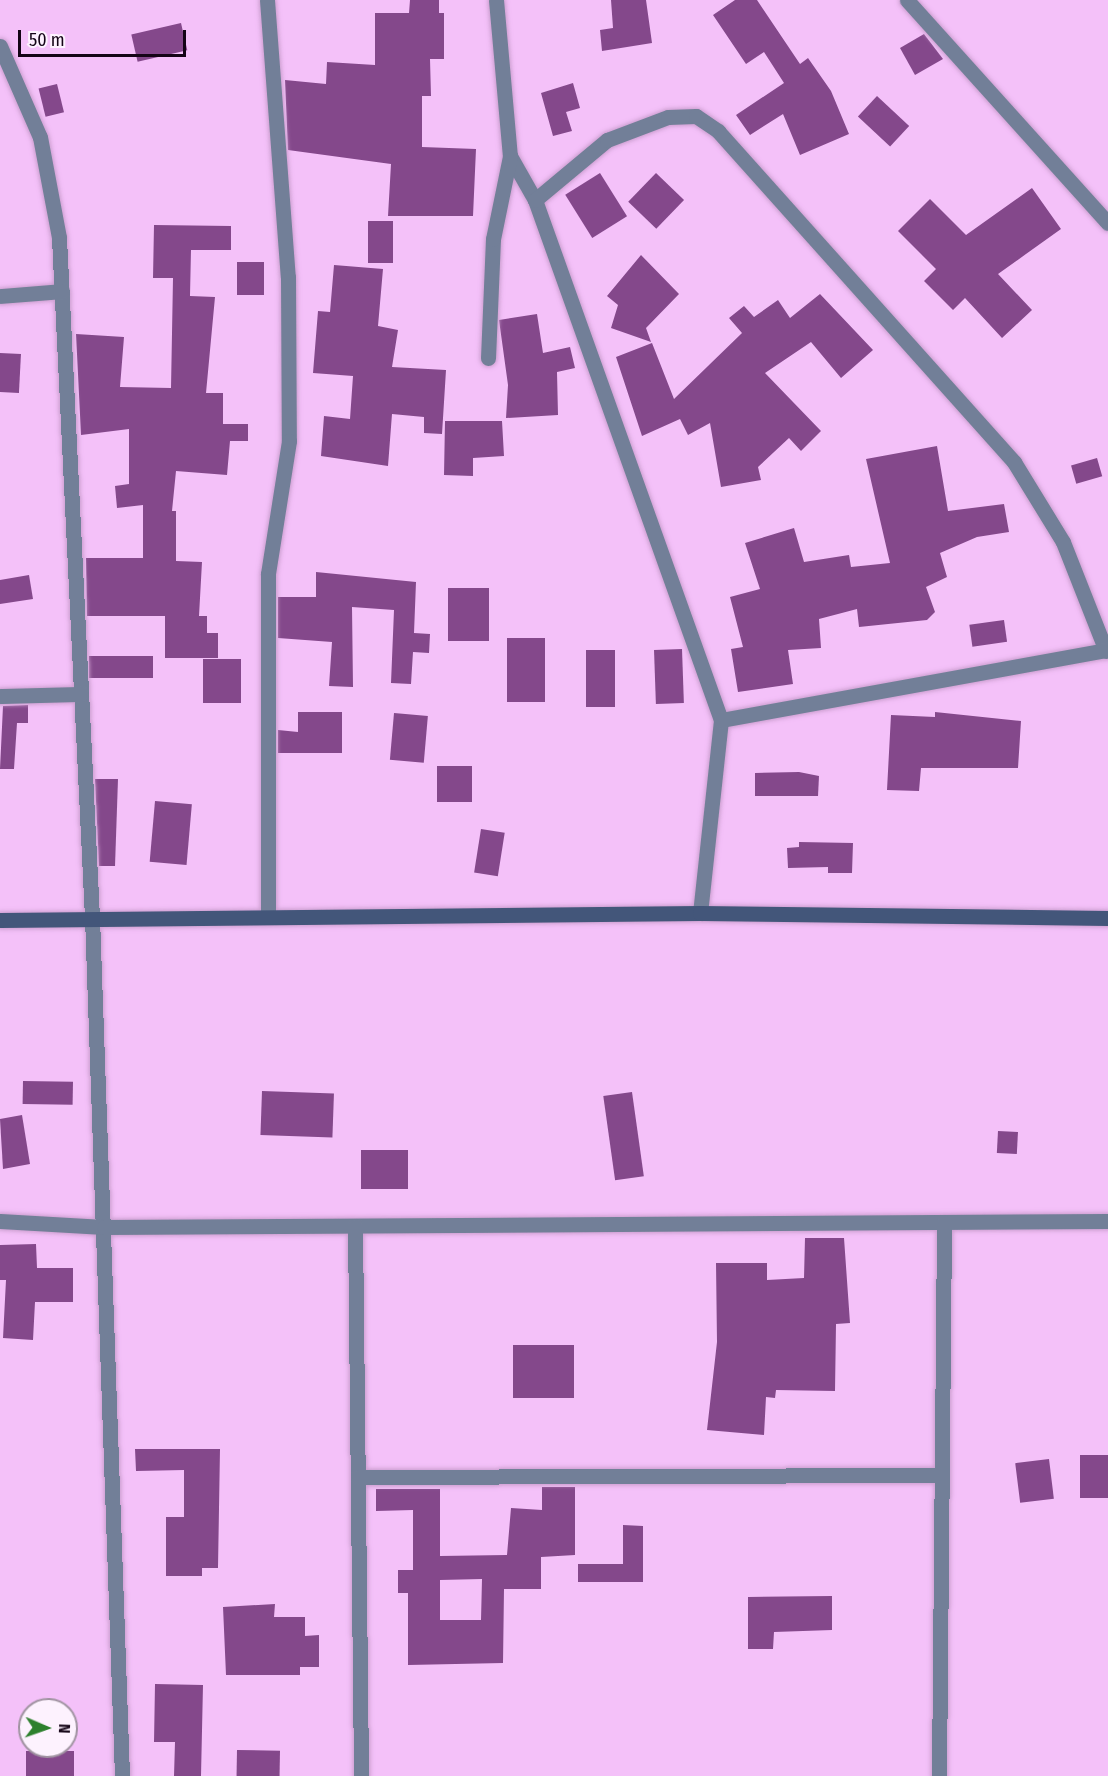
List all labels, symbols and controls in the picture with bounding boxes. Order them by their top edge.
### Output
scale bar [21,18,189,56]
text: 50 m [29,29,65,51]
north arrow [18,1698,78,1758]
text: N [55,1723,74,1734]

